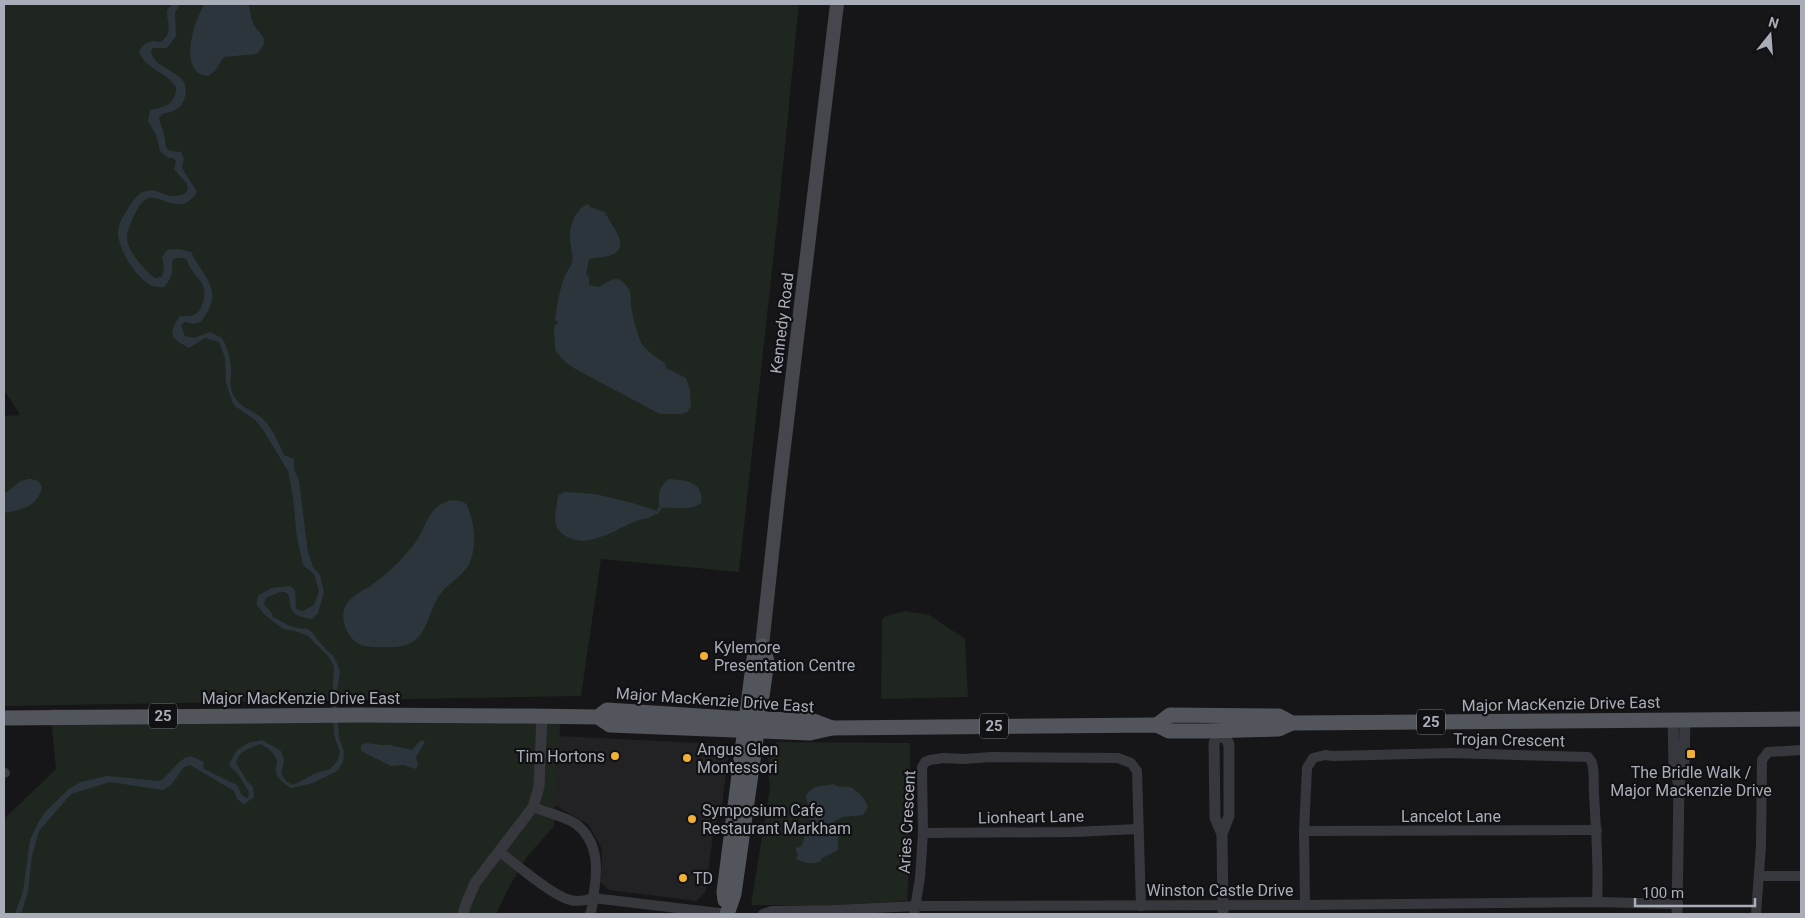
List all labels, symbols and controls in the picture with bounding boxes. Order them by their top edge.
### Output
north arrow [1745,10,1795,60]
text: N [1767,13,1781,32]
street label: Kennedy Road [766,271,798,375]
place label: Kylemore Presentation Centre [714,638,855,675]
marker: Kylemore Presentation Centre [698,650,710,662]
street label: Major MacKenzie Drive East [615,684,815,716]
street label: Major MacKenzie Drive East [202,689,400,708]
street label: Major MacKenzie Drive East [1461,693,1661,715]
road number: 25 [149,704,177,728]
road number: 25 [1417,710,1445,734]
road number: 25 [980,714,1008,738]
street label: Trojan Crescent [1453,730,1565,750]
place label: Angus Glen Montessori [697,740,778,777]
place label: Tim Hortons [516,747,605,766]
marker: The Bridle Walk / Major Mackenzie Drive [1685,748,1697,760]
marker: Tim Hortons [609,750,621,762]
marker: Angus Glen Montessori [681,752,693,764]
place label: The Bridle Walk / Major Mackenzie Drive [1610,763,1772,800]
street label: Aries Crescent [895,770,919,874]
place label: Symposium Cafe Restaurant Markham [702,801,851,838]
street label: Lionheart Lane [978,807,1084,827]
street label: Lancelot Lane [1401,807,1501,826]
marker: Symposium Cafe Restaurant Markham [686,813,698,825]
place label: TD [693,869,713,888]
marker: TD [677,872,689,884]
scale bar [1635,876,1755,908]
street label: Winston Castle Drive [1146,881,1294,900]
text: 100 m [1642,884,1684,902]

